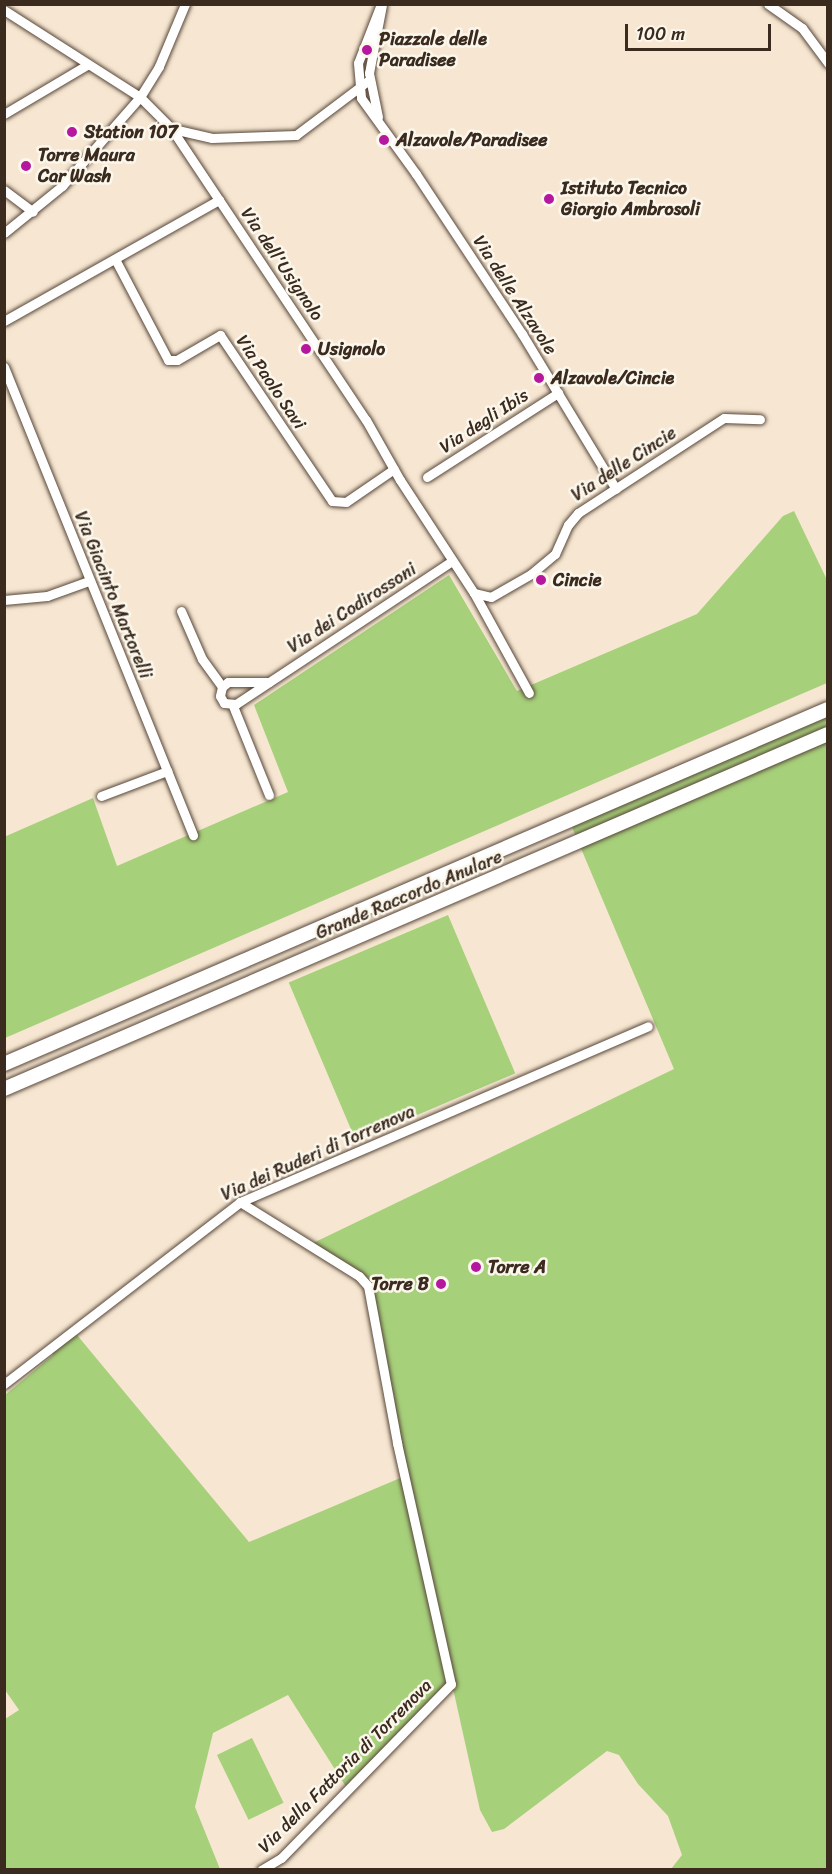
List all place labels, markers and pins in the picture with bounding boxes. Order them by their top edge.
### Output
place label: Piazzale delle Paradisee [379,29,487,72]
marker: Piazzale delle Paradisee [360,43,374,57]
place label: Station 107 [84,121,178,143]
marker: Station 107 [65,125,79,139]
place label: Alzavole/Paradisee [396,129,547,151]
marker: Alzavole/Paradisee [377,133,391,147]
place label: Torre Maura Car Wash [38,145,134,188]
marker: Torre Maura Car Wash [19,159,33,173]
place label: Istituto Tecnico Giorgio Ambrosoli [561,178,701,220]
marker: Istituto Tecnico Giorgio Ambrosoli [542,192,556,206]
place label: Usignolo [318,338,385,360]
marker: Usignolo [299,342,313,356]
place label: Alzavole/Cincie [551,367,674,389]
marker: Alzavole/Cincie [532,371,546,385]
place label: Cincie [553,569,602,591]
marker: Cincie [534,573,548,587]
place label: Torre A [488,1256,546,1278]
marker: Torre A [469,1260,483,1274]
place label: Torre B [371,1273,429,1295]
marker: Torre B [434,1277,448,1291]

